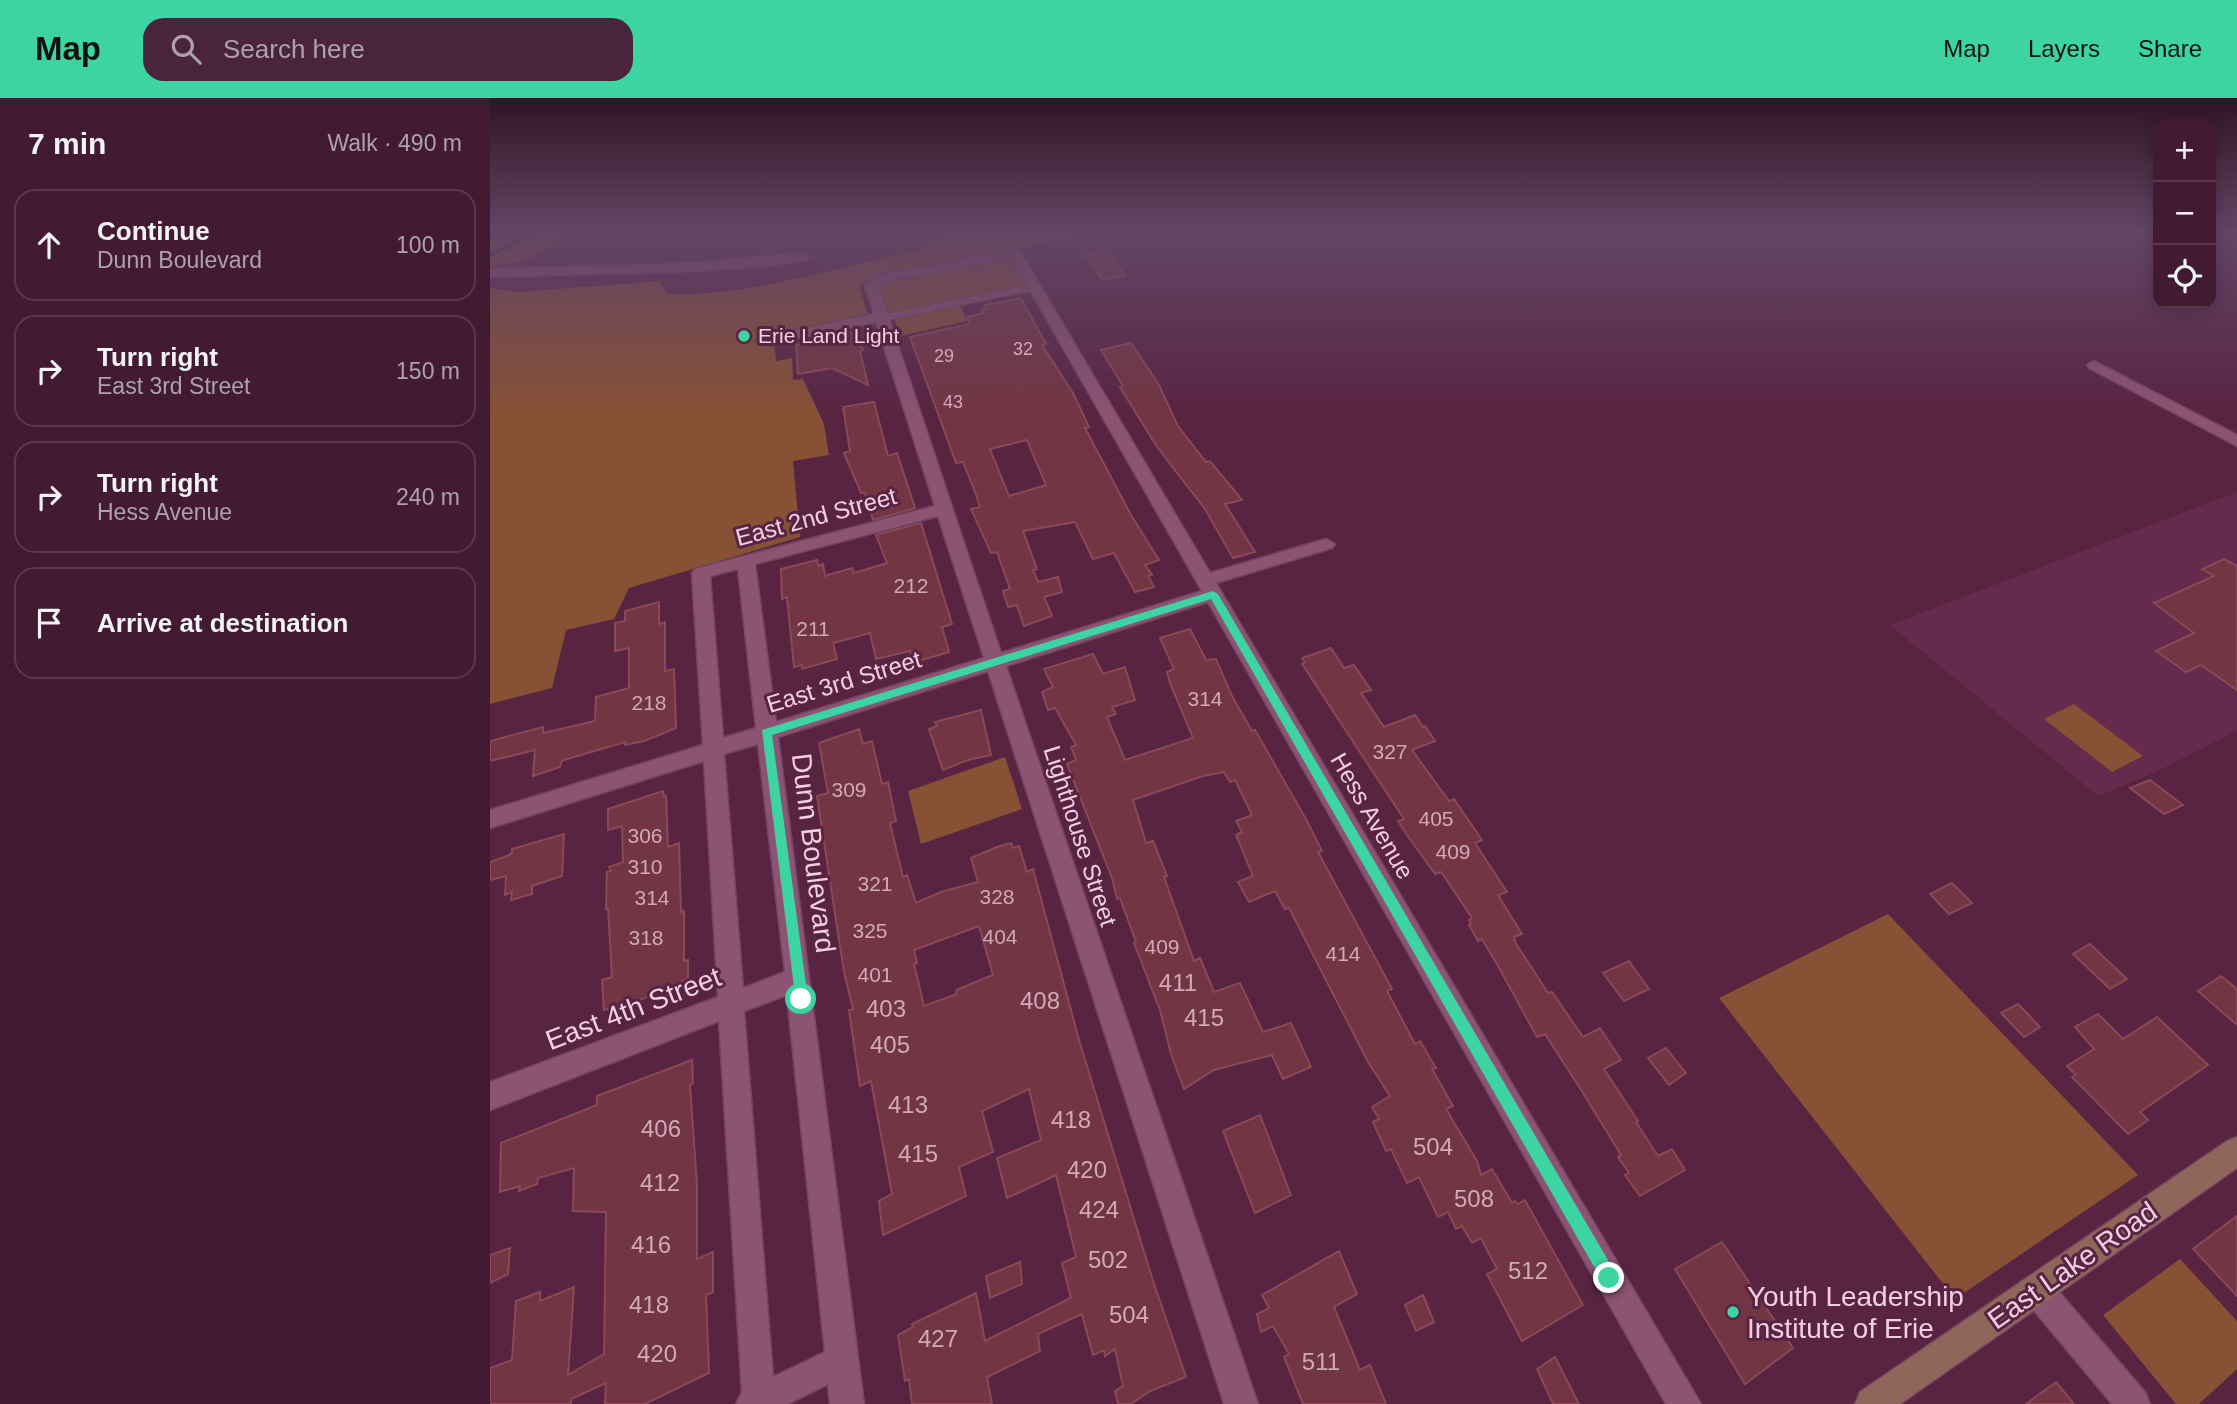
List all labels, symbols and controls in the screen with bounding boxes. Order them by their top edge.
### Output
search box [143,18,633,81]
text: Map [35,30,101,67]
icon: search [167,30,205,68]
text: Search here [223,34,365,64]
text: Map [1943,35,1990,62]
text: Layers [2028,35,2100,62]
text: Share [2138,35,2202,62]
map controls [2153,119,2216,308]
button: + [2153,119,2216,182]
text: 7 min [28,127,106,160]
text: Walk · 490 m [327,130,462,156]
button: − [2153,182,2216,245]
text: Continue [97,216,210,246]
icon: ahead [30,226,68,264]
text: 100 m [396,232,460,258]
button: locate [2153,245,2216,308]
text: Dunn Boulevard [97,247,262,273]
place label: Erie Land Light [758,324,899,347]
marker: Erie Land Light [736,328,752,344]
house number: 32 [1013,339,1033,359]
text: Turn right [97,342,218,372]
house number: 29 [934,346,954,366]
icon: right [30,352,68,390]
text: 150 m [396,358,460,384]
text: East 3rd Street [97,373,250,399]
house number: 43 [943,392,963,412]
text: Turn right [97,468,218,498]
icon: right [30,478,68,516]
street label: East 2nd Street [732,482,900,551]
text: 240 m [396,484,460,510]
text: Hess Avenue [97,499,232,525]
house number: 212 [893,574,929,597]
icon: arrive [30,604,68,642]
text: Arrive at destination [97,608,348,638]
house number: 211 [796,617,830,640]
street label: East 3rd Street [763,645,925,718]
house number: 314 [1187,687,1223,710]
house number: 218 [631,691,667,714]
house number: 327 [1372,740,1408,763]
street label: Lighthouse Street [1039,742,1122,930]
street label: Hess Avenue [1325,748,1419,884]
street label: Dunn Boulevard [786,752,841,955]
house number: 309 [831,778,867,801]
house number: 405 [1418,807,1454,830]
house number: 306 [627,824,663,847]
house number: 409 [1435,840,1471,863]
house number: 310 [627,855,663,878]
house number: 321 [857,872,893,895]
house number: 328 [979,885,1015,908]
house number: 314 [634,886,670,909]
house number: 325 [852,919,888,942]
house number: 404 [982,925,1018,948]
house number: 318 [628,926,664,949]
house number: 409 [1144,935,1180,958]
house number: 414 [1325,942,1361,965]
street label: East 4th Street [541,961,725,1056]
house number: 401 [857,963,893,986]
house number: 411 [1159,969,1197,996]
route start [785,983,816,1014]
house number: 408 [1020,987,1060,1014]
house number: 403 [866,995,906,1022]
house number: 415 [1184,1004,1224,1031]
house number: 405 [870,1031,910,1058]
house number: 413 [888,1091,928,1118]
house number: 418 [1051,1106,1091,1133]
house number: 406 [641,1115,681,1142]
house number: 504 [1413,1133,1453,1160]
house number: 415 [898,1140,938,1167]
house number: 420 [1067,1156,1107,1183]
house number: 412 [640,1169,680,1196]
house number: 508 [1454,1185,1494,1212]
house number: 424 [1079,1196,1119,1223]
street label: East Lake Road [1982,1196,2163,1335]
house number: 416 [631,1231,671,1258]
house number: 502 [1088,1246,1128,1273]
house number: 512 [1508,1257,1548,1284]
route end [1593,1262,1624,1293]
place label: Youth Leadership Institute of Erie [1747,1281,1964,1344]
house number: 418 [629,1291,669,1318]
house number: 504 [1109,1301,1149,1328]
marker: Youth Leadership Institute of Erie [1725,1304,1741,1320]
house number: 427 [918,1325,958,1352]
house number: 420 [637,1340,677,1367]
house number: 511 [1302,1348,1340,1375]

